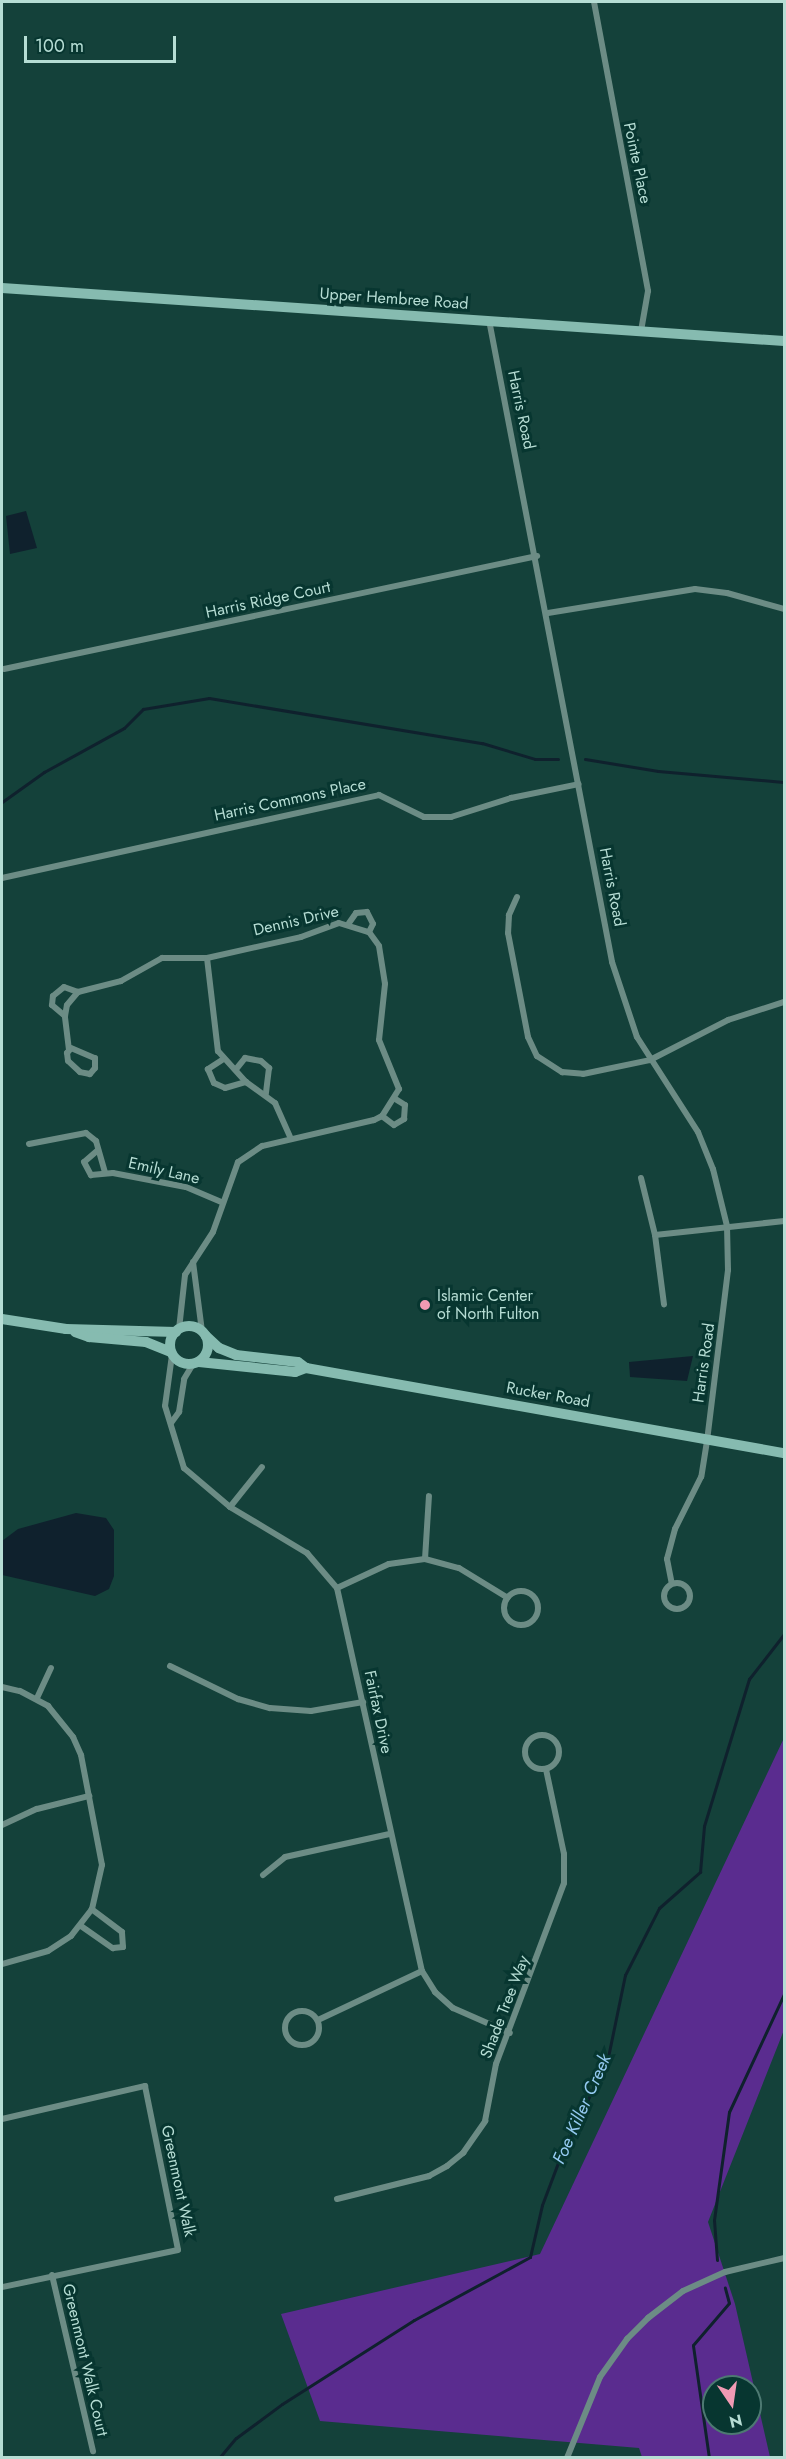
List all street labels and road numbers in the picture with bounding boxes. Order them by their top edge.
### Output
street label: Pointe Place [619,121,655,205]
street label: Upper Hembree Road [319,284,469,314]
street label: Harris Road [503,369,539,451]
street label: Harris Ridge Court [204,577,332,623]
street label: Harris Commons Place [212,775,368,825]
street label: Harris Road [595,846,629,928]
street label: Dennis Drive [252,902,340,940]
street label: Emily Lane [127,1153,201,1189]
street label: Harris Road [689,1322,719,1404]
street label: Rucker Road [505,1378,591,1412]
street label: Fairfax Drive [360,1669,396,1755]
street label: Shade Tree Way [477,1953,533,2061]
street label: Greenmont Walk [157,2124,199,2238]
street label: Greenmont Walk Court [58,2282,112,2438]

